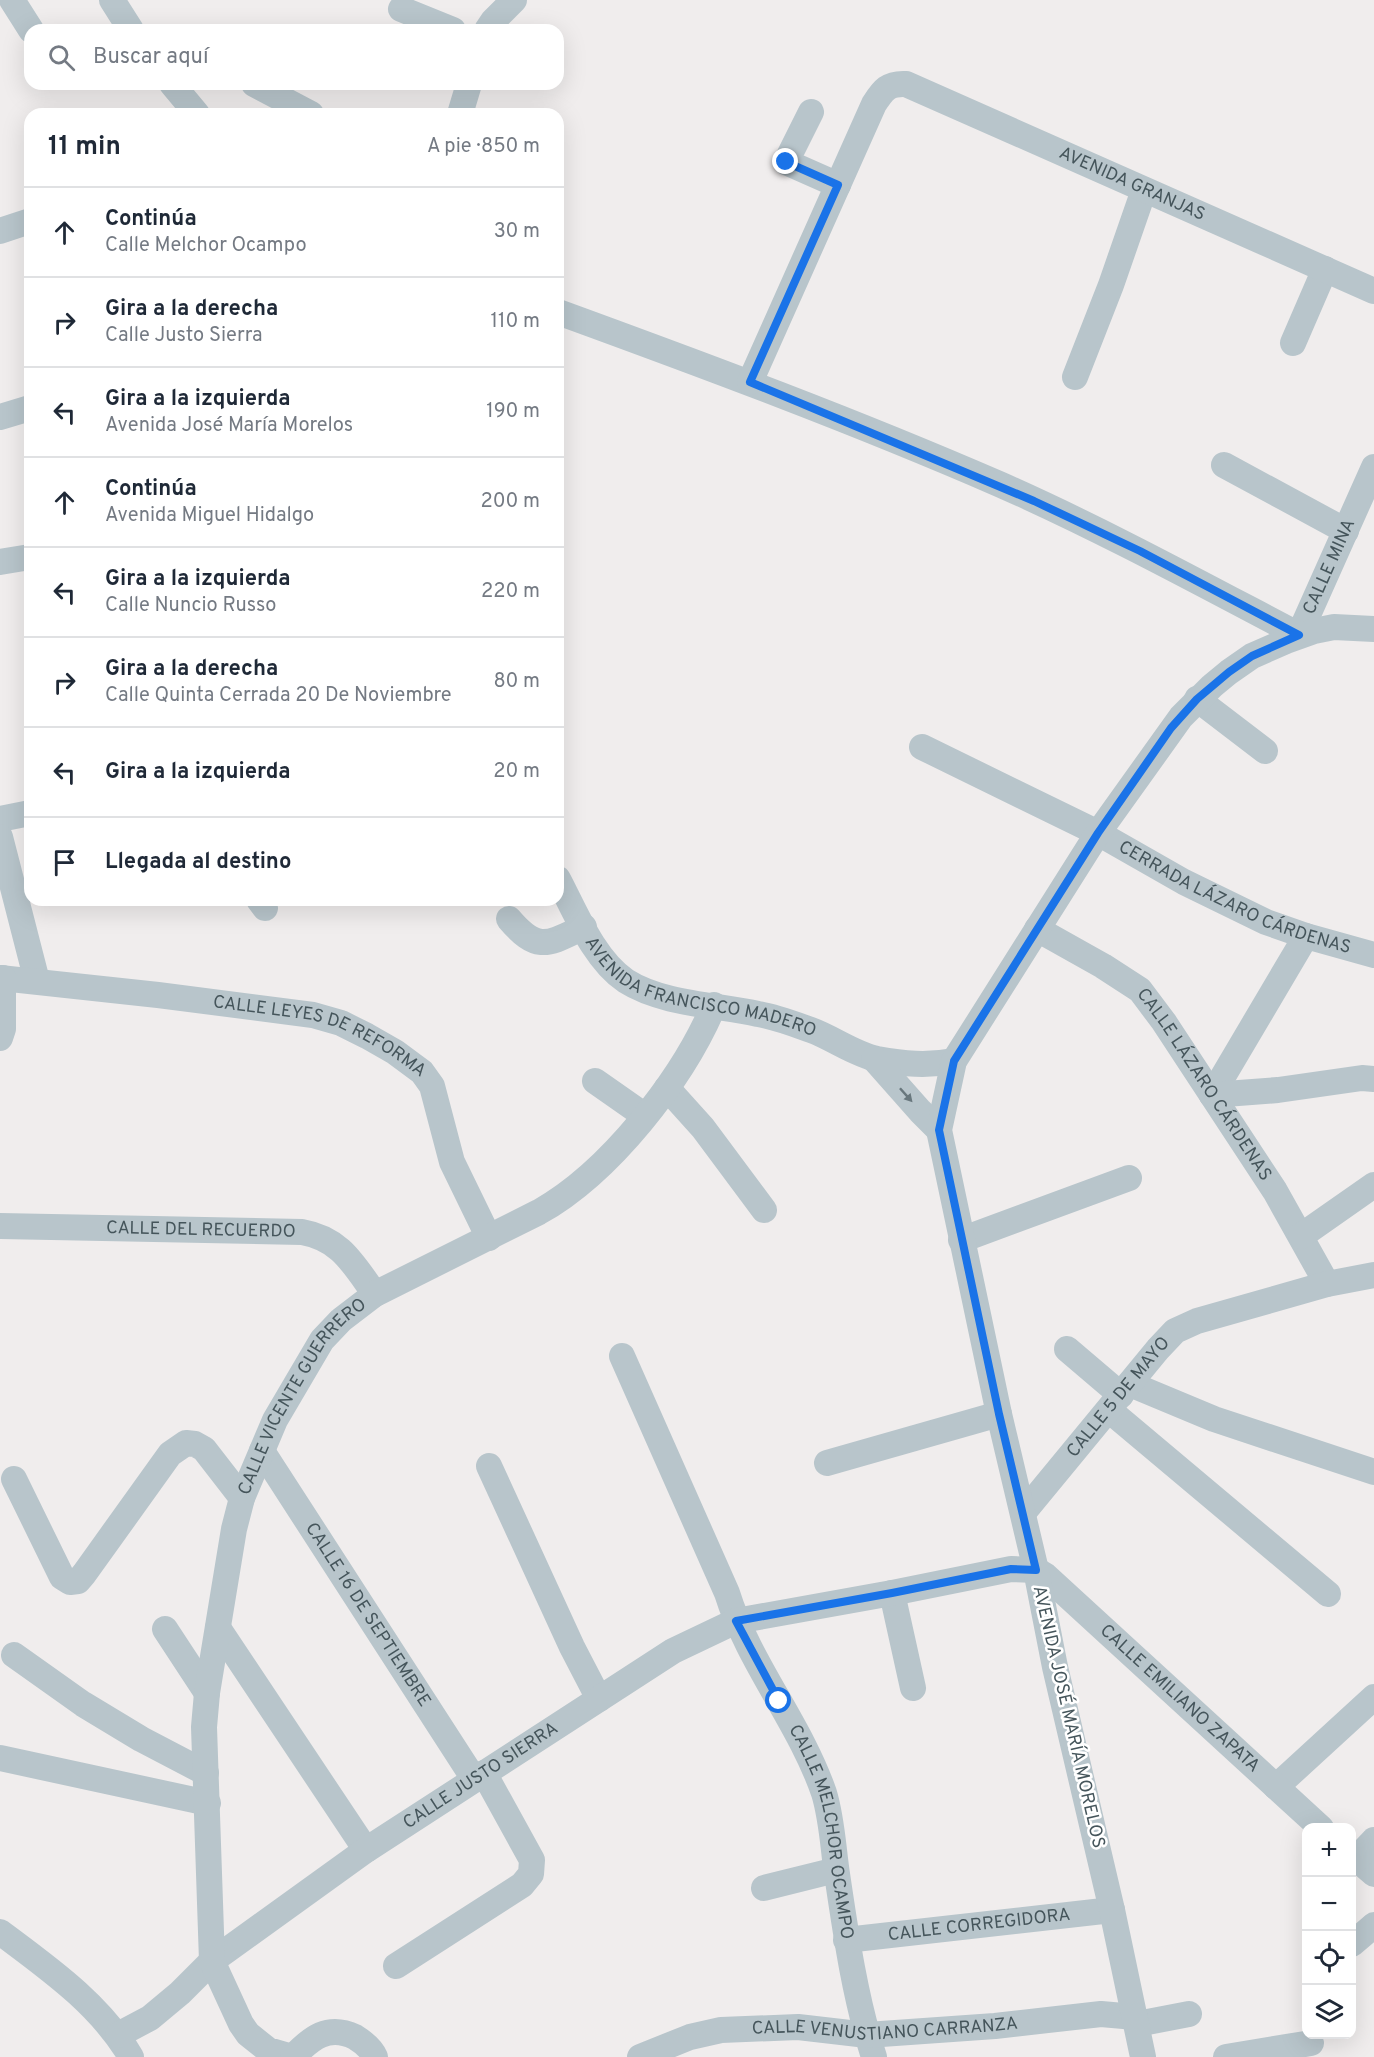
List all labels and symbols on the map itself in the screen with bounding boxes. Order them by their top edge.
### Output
street label: AVENIDA GRANJAS [1055,142,1209,226]
route end [772,148,798,174]
street label: CALLE MINA [1298,515,1361,618]
street label: CERRADA LÁZARO CÁRDENAS [1114,836,1354,960]
street label: AVENIDA FRANCISCO MADERO [579,932,819,1042]
street label: CALLE LÁZARO CÁRDENAS [1131,984,1277,1185]
street label: CALLE LEYES DE REFORMA [212,991,431,1083]
one-way arrow [899,1087,912,1102]
street label: CALLE DEL RECUERDO [106,1217,296,1243]
street label: CALLE VICENTE GUERRERO [233,1293,371,1498]
street label: CALLE 5 DE MAYO [1062,1332,1175,1462]
street label: CALLE 16 DE SEPTIEMBRE [300,1518,436,1711]
street label: AVENIDA JOSÉ MARÍA MORELOS [1027,1583,1111,1851]
street label: CALLE EMILIANO ZAPATA [1095,1619,1265,1778]
route start [765,1687,791,1713]
street label: CALLE JUSTO SIERRA [399,1717,563,1834]
street label: CALLE MELCHOR OCAMPO [783,1721,858,1941]
street label: CALLE CORREGIDORA [887,1903,1072,1947]
street label: CALLE VENUSTIANO CARRANZA [751,2012,1019,2047]

